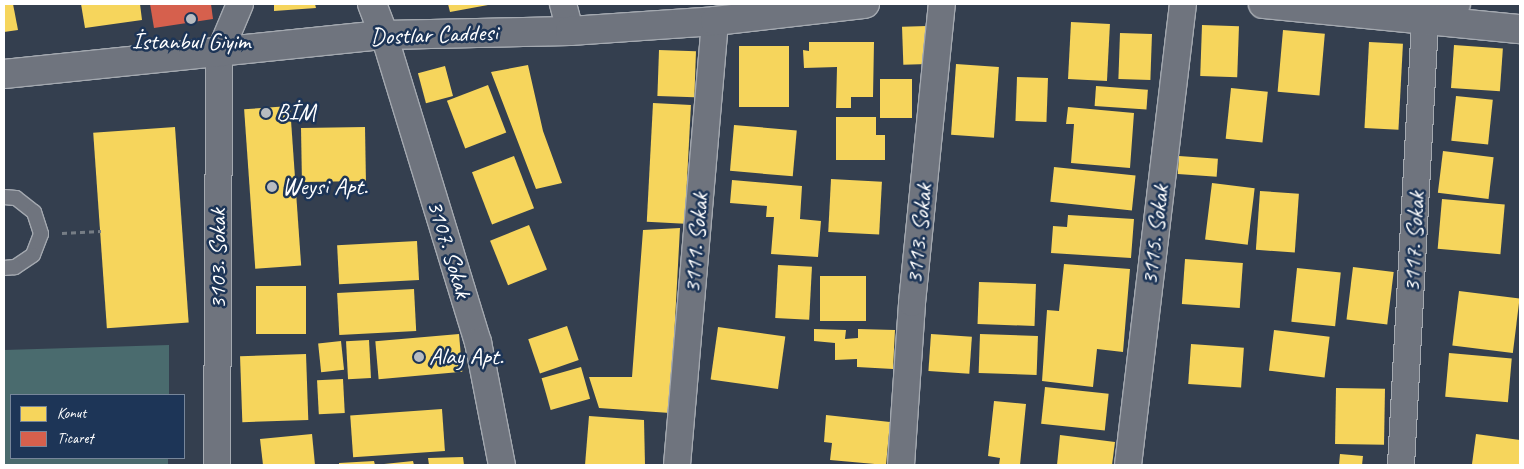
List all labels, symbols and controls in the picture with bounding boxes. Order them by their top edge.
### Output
marker: İstanbul Giyim [185,13,197,25]
street label: Dostlar Caddesi [370,18,498,52]
place label: İstanbul Giyim [131,28,251,56]
place label: BİM [276,99,315,127]
marker: BİM [260,107,272,119]
place label: Weysi Apt. [282,173,368,201]
marker: Weysi Apt. [266,181,278,193]
street label: 3113. Sokak [899,182,939,286]
street label: 3115. Sokak [1135,183,1175,287]
street label: 3117. Sokak [1397,191,1431,293]
street label: 3111. Sokak [677,192,715,294]
street label: 3107. Sokak [420,197,478,301]
street label: 3103. Sokak [204,209,232,309]
place label: Alay Apt. [429,343,503,371]
marker: Alay Apt. [413,351,425,363]
legend [10,394,185,459]
text: Konut [57,404,86,423]
text: Ticaret [57,429,93,448]

